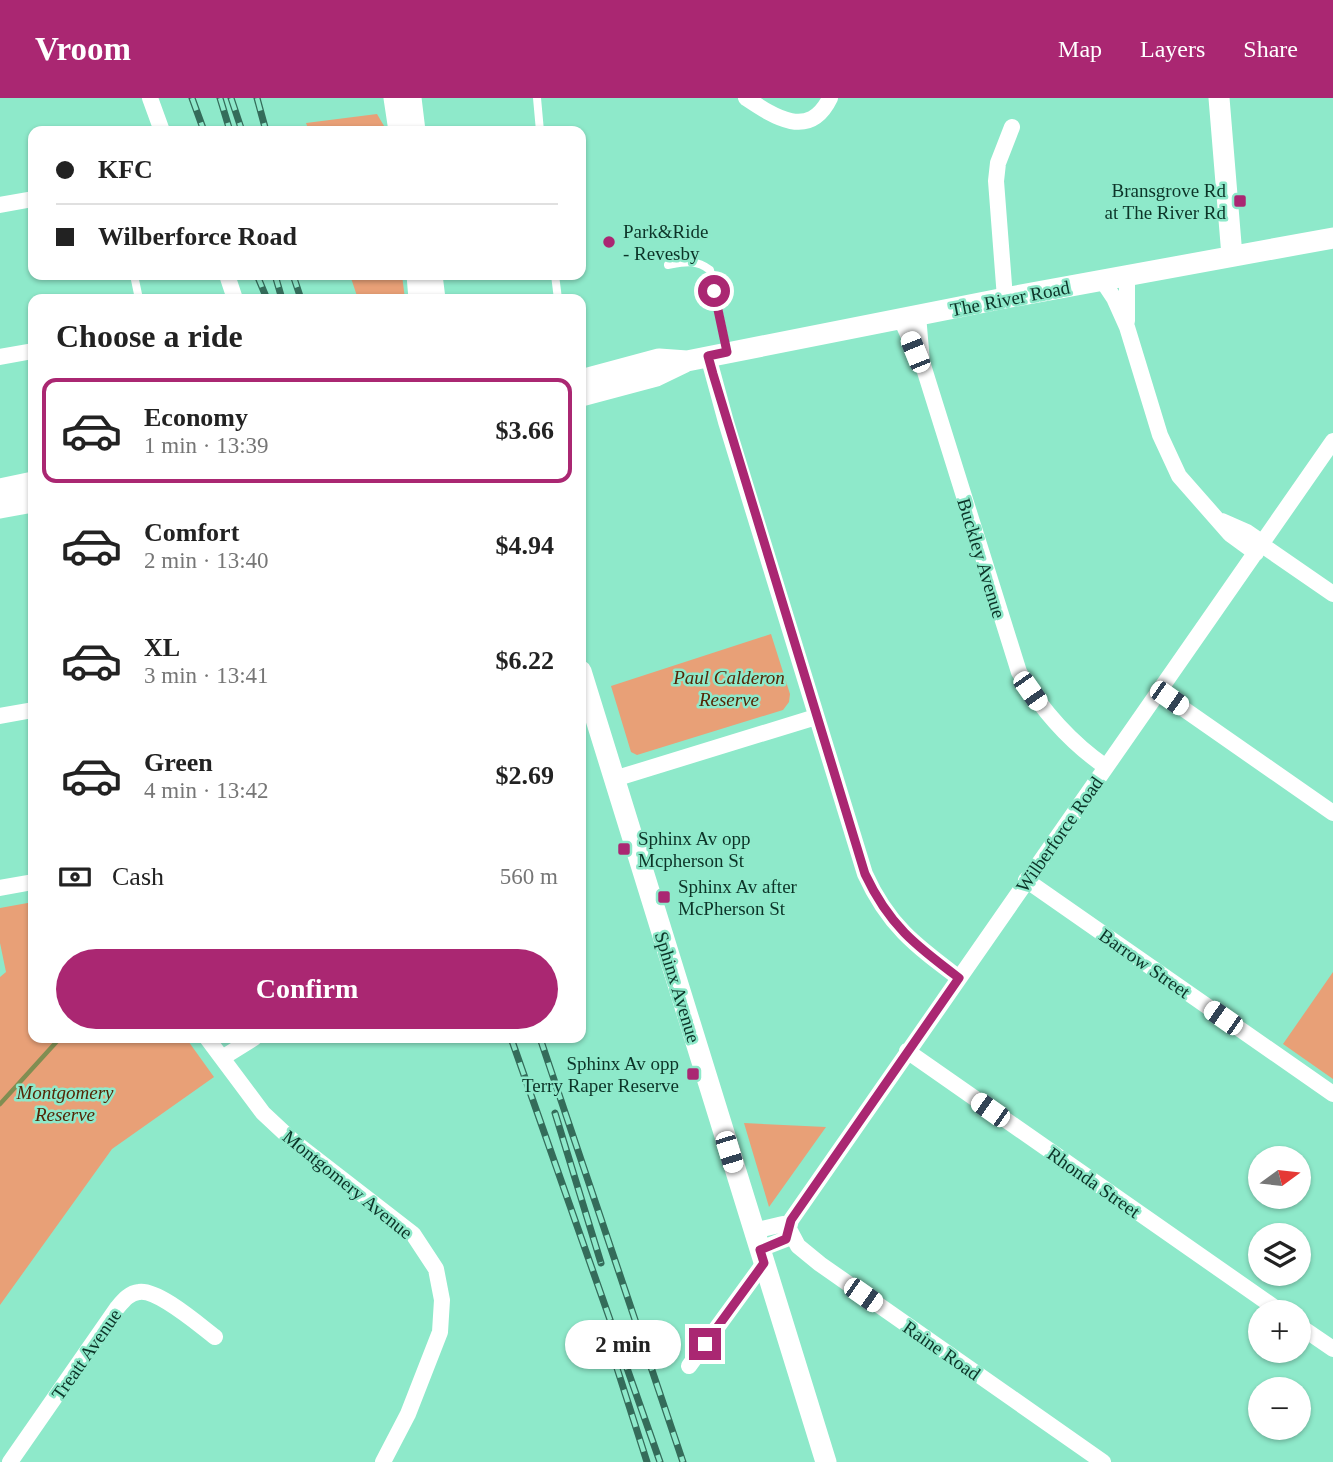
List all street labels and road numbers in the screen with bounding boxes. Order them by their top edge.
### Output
street label: The River Road [949,277,1072,320]
street label: Buckley Avenue [953,495,1010,621]
street label: Wilberforce Road [1012,772,1107,896]
street label: Barrow Street [1095,924,1195,1003]
street label: Sphinx Avenue [651,929,704,1045]
street label: Montgomery Avenue [279,1126,417,1243]
street label: Rhonda Street [1043,1143,1145,1222]
street label: Treatt Avenue [47,1305,125,1404]
street label: Raine Road [899,1316,985,1385]

